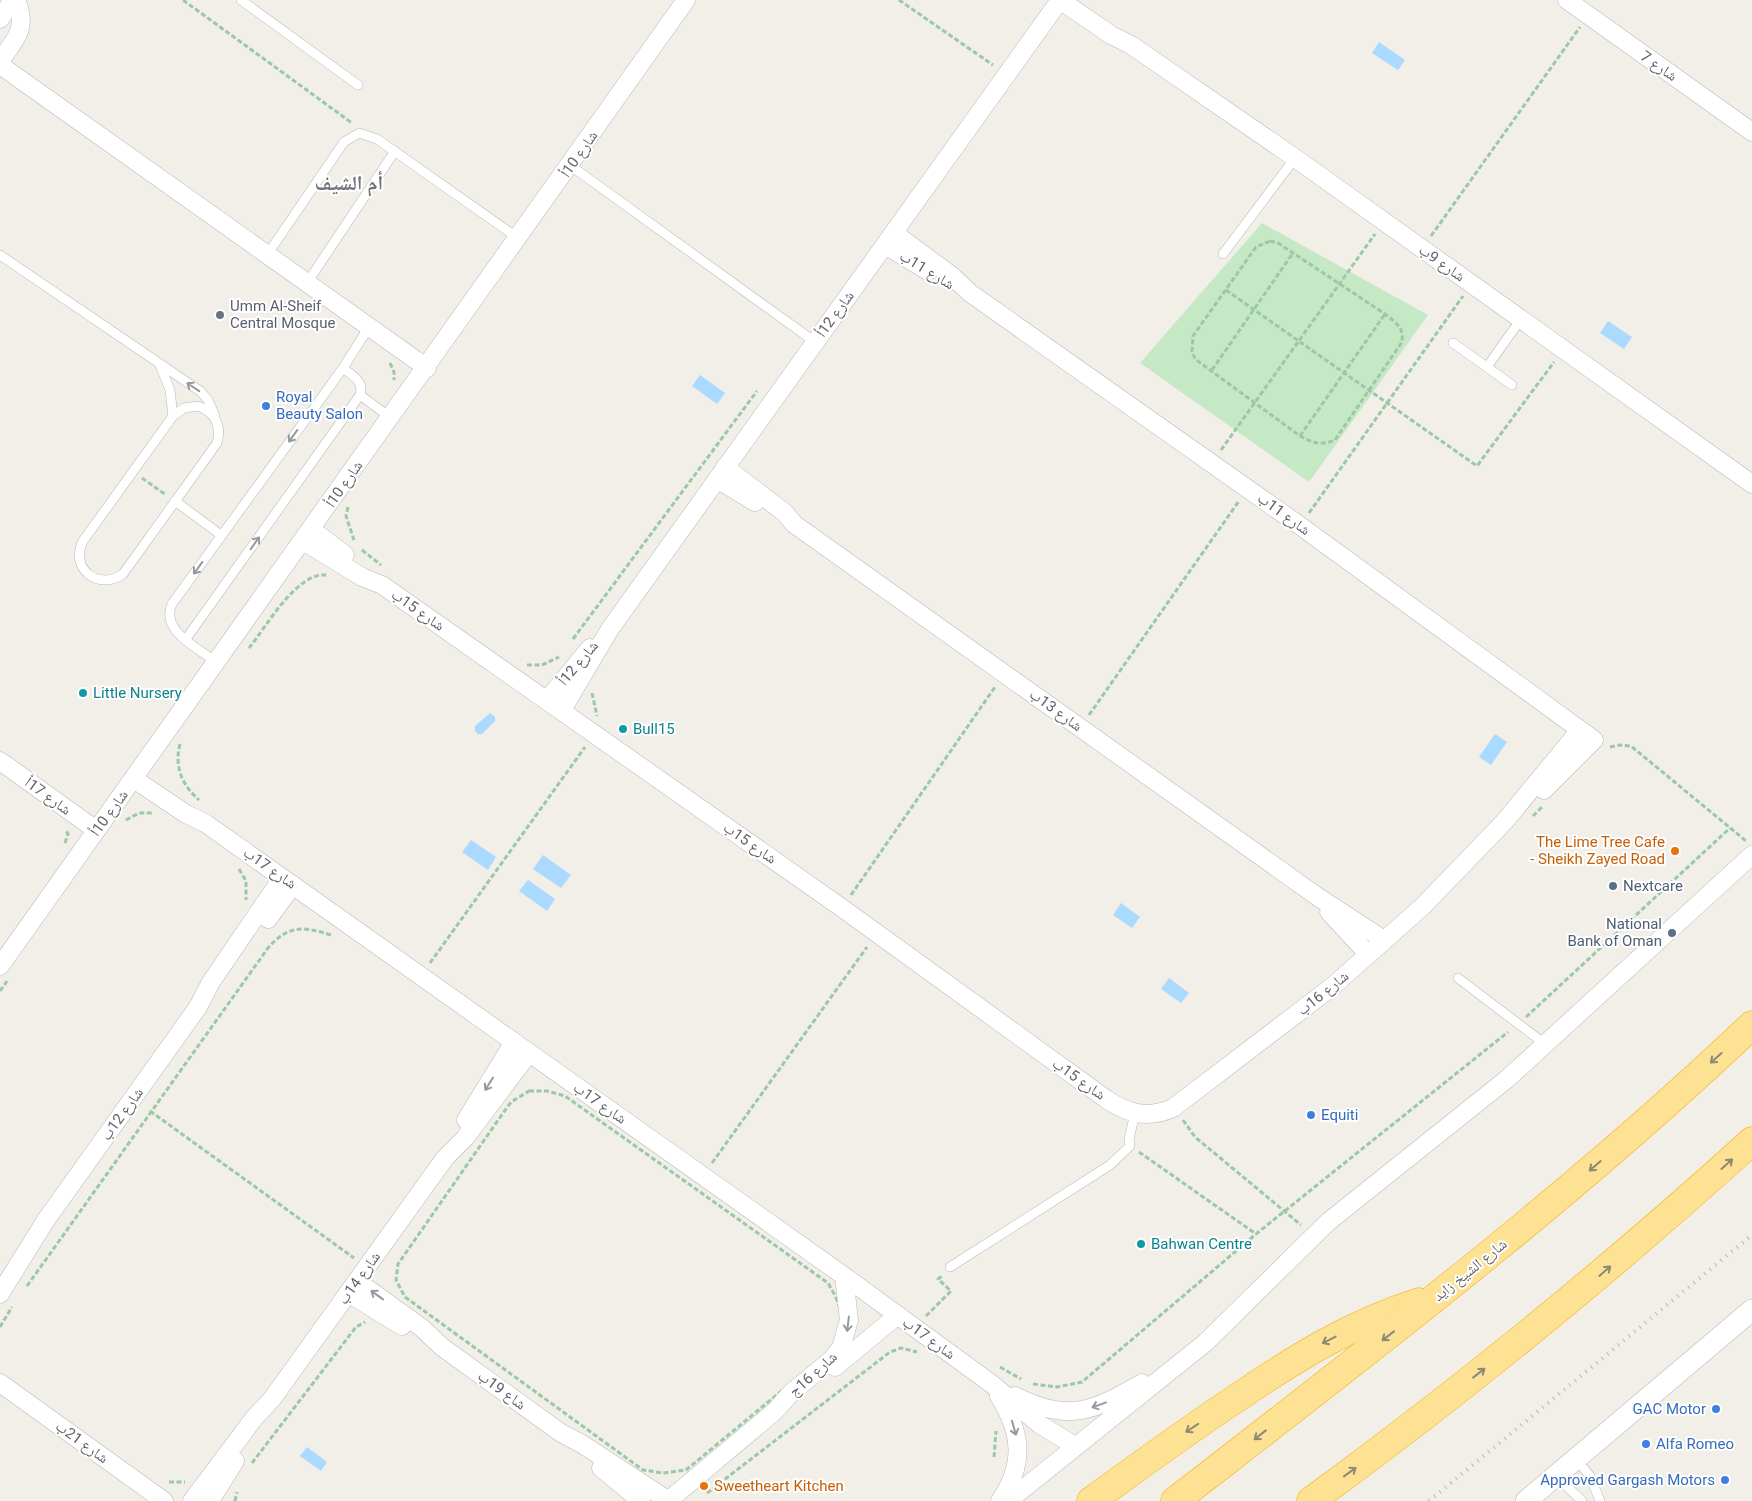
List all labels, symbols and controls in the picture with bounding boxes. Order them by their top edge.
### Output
street label: شارع 7 [1637,47,1681,86]
street label: شارع 10أ [556,127,602,182]
district label: أم الشيف [315,170,383,197]
street label: شارع 9ب [1415,241,1469,286]
street label: شارع 11ب [896,247,958,294]
street label: شارع 12أ [812,287,859,341]
place label: Umm Al-Sheif Central Mosque [230,297,335,332]
marker: Umm Al-Sheif Central Mosque [214,309,226,321]
one-way arrow [187,382,201,392]
place label: Royal Beauty Salon [276,388,363,423]
marker: Royal Beauty Salon [260,400,272,412]
one-way arrow [288,429,299,442]
street label: شارع 10أ [321,457,367,512]
street label: شارع 11ب [1254,489,1314,540]
one-way arrow [250,536,260,550]
one-way arrow [193,560,203,574]
street label: شارع 15ب [387,585,448,636]
street label: شارع 12أ [554,637,603,690]
place label: Little Nursery [93,684,182,702]
street label: شارع 13ب [1026,685,1086,736]
marker: Little Nursery [77,687,89,699]
place label: Bull15 [633,720,675,738]
marker: Bull15 [617,723,629,735]
street label: شارع 17أ [21,773,75,820]
street label: شارع 10أ [86,786,133,840]
street label: شارع 15ب [719,818,780,869]
place label: The Lime Tree Cafe - Sheikh Zayed Road [1530,833,1665,868]
street label: شارع 17ب [239,843,300,894]
marker: The Lime Tree Cafe - Sheikh Zayed Road [1669,845,1681,857]
place label: Nextcare [1623,877,1683,895]
marker: Nextcare [1607,880,1619,892]
place label: National Bank of Oman [1567,915,1662,950]
marker: National Bank of Oman [1666,927,1678,939]
street label: شارع 16ب [1294,967,1353,1020]
one-way arrow [1710,1052,1723,1064]
street label: شارع 15ب [1048,1054,1109,1105]
one-way arrow [483,1076,493,1090]
street label: شارع 17ب [569,1078,630,1129]
street label: شارع 12ب [97,1084,148,1144]
place label: Equiti [1321,1106,1358,1124]
marker: Equiti [1305,1109,1317,1121]
one-way arrow [1721,1158,1734,1170]
one-way arrow [1588,1160,1601,1172]
place label: Bahwan Centre [1151,1235,1252,1253]
street label: شارع الشيخ زايد [1429,1235,1511,1306]
marker: Bahwan Centre [1135,1238,1147,1250]
street label: شارع 14ب [334,1248,385,1308]
one-way arrow [1598,1265,1611,1276]
one-way arrow [370,1290,384,1300]
street label: شارع 17ب [899,1313,959,1364]
one-way arrow [843,1316,853,1332]
one-way arrow [1382,1330,1395,1341]
one-way arrow [1322,1336,1337,1345]
street label: شارع 16ج [785,1348,842,1401]
street label: شاع 19ب [474,1367,530,1414]
one-way arrow [1472,1368,1485,1379]
place label: GAC Motor [1633,1400,1706,1418]
one-way arrow [1092,1401,1108,1410]
marker: GAC Motor [1710,1403,1722,1415]
street label: شارع 21ب [52,1417,112,1468]
one-way arrow [1010,1420,1020,1436]
one-way arrow [1186,1423,1200,1433]
one-way arrow [1254,1430,1267,1441]
place label: Alfa Romeo [1656,1435,1734,1453]
marker: Alfa Romeo [1640,1438,1652,1450]
one-way arrow [1343,1467,1357,1477]
place label: Approved Gargash Motors [1540,1471,1715,1489]
marker: Approved Gargash Motors [1719,1474,1731,1486]
place label: Sweetheart Kitchen [714,1477,844,1495]
marker: Sweetheart Kitchen [698,1480,710,1492]

